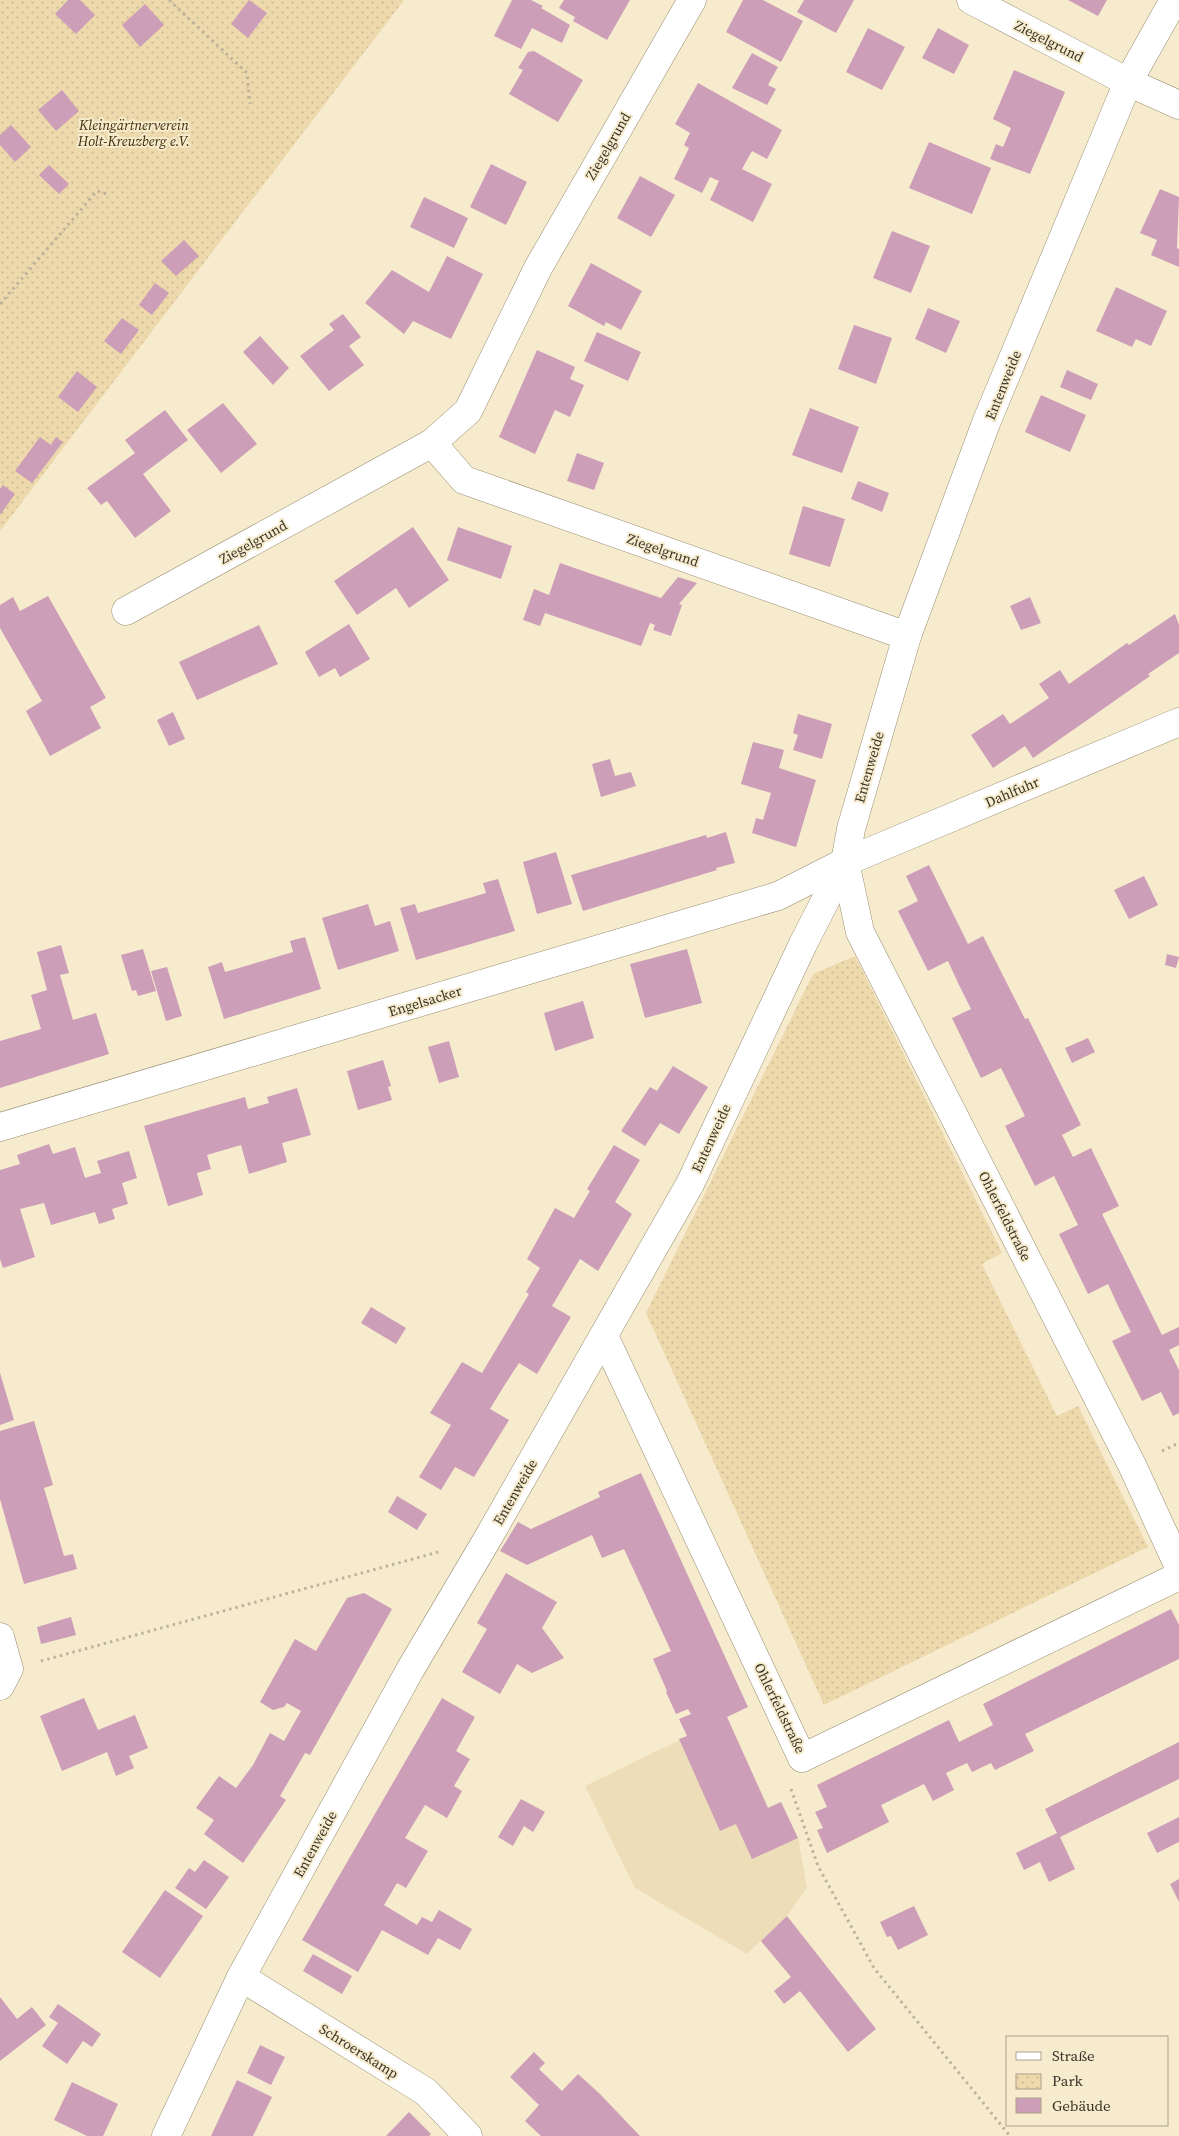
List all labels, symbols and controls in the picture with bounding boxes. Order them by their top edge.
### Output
street label: Ziegelgrund [1011,15,1087,67]
street label: Ziegelgrund [581,109,635,183]
park label: Kleingärtnerverein Holt-Kreuzberg e.V. [77,115,190,151]
street label: Entenweide [980,347,1026,423]
street label: Ziegelgrund [215,515,291,569]
street label: Ziegelgrund [624,528,702,572]
street label: Entenweide [849,729,889,805]
street label: Dahlfuhr [982,772,1042,812]
street label: Engelsacker [386,980,464,1022]
street label: Entenweide [686,1101,736,1175]
street label: Ohlerfeldstraße [974,1168,1036,1264]
street label: Entenweide [488,1455,542,1529]
street label: Ohlerfeldstraße [749,1659,811,1757]
street label: Entenweide [288,1807,342,1881]
street label: Schroerskamp [316,2019,402,2083]
legend [1006,2036,1169,2126]
text: Straße [1052,2045,1095,2066]
text: Park [1052,2070,1084,2091]
text: Gebäude [1052,2095,1111,2116]

